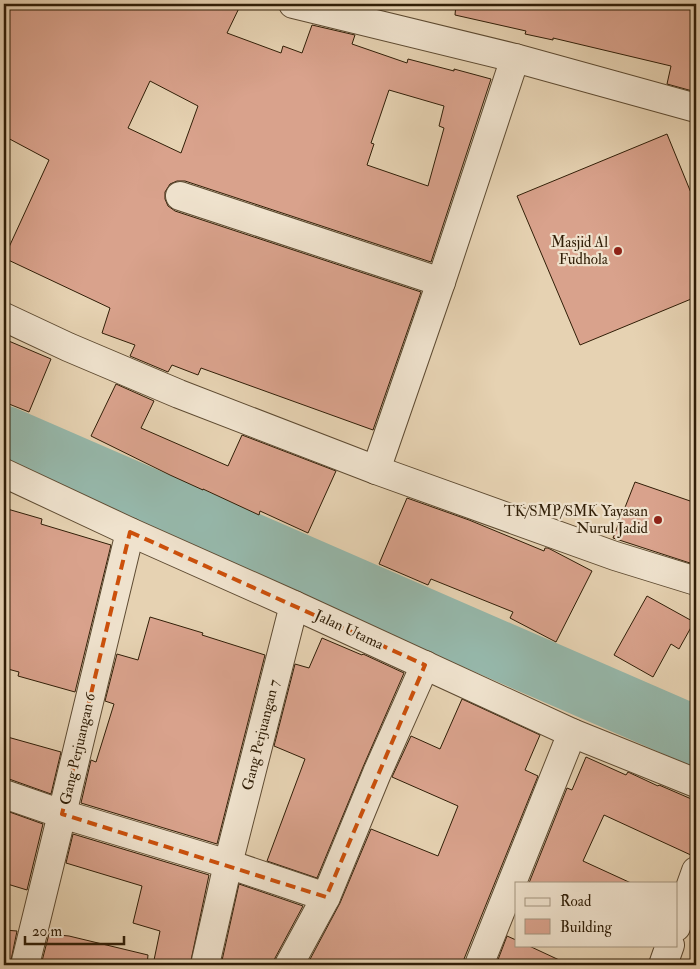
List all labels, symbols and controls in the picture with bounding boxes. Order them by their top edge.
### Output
place label: Masjid Al Fudhola [551,233,609,269]
marker: Masjid Al Fudhola [612,245,624,257]
place label: TK/SMP/SMK Yayasan Nurul Jadid [504,502,649,539]
marker: TK/SMP/SMK Yayasan Nurul Jadid [652,514,664,526]
street label: Jalan Utama [310,605,387,655]
street label: Gang Perjuangan 7 [238,677,284,792]
street label: Gang Perjuangan 6 [56,690,100,807]
legend [515,882,678,946]
text: Road [560,892,592,911]
scale bar [25,914,124,946]
text: Building [560,918,612,937]
text: 20 m [32,922,62,941]

